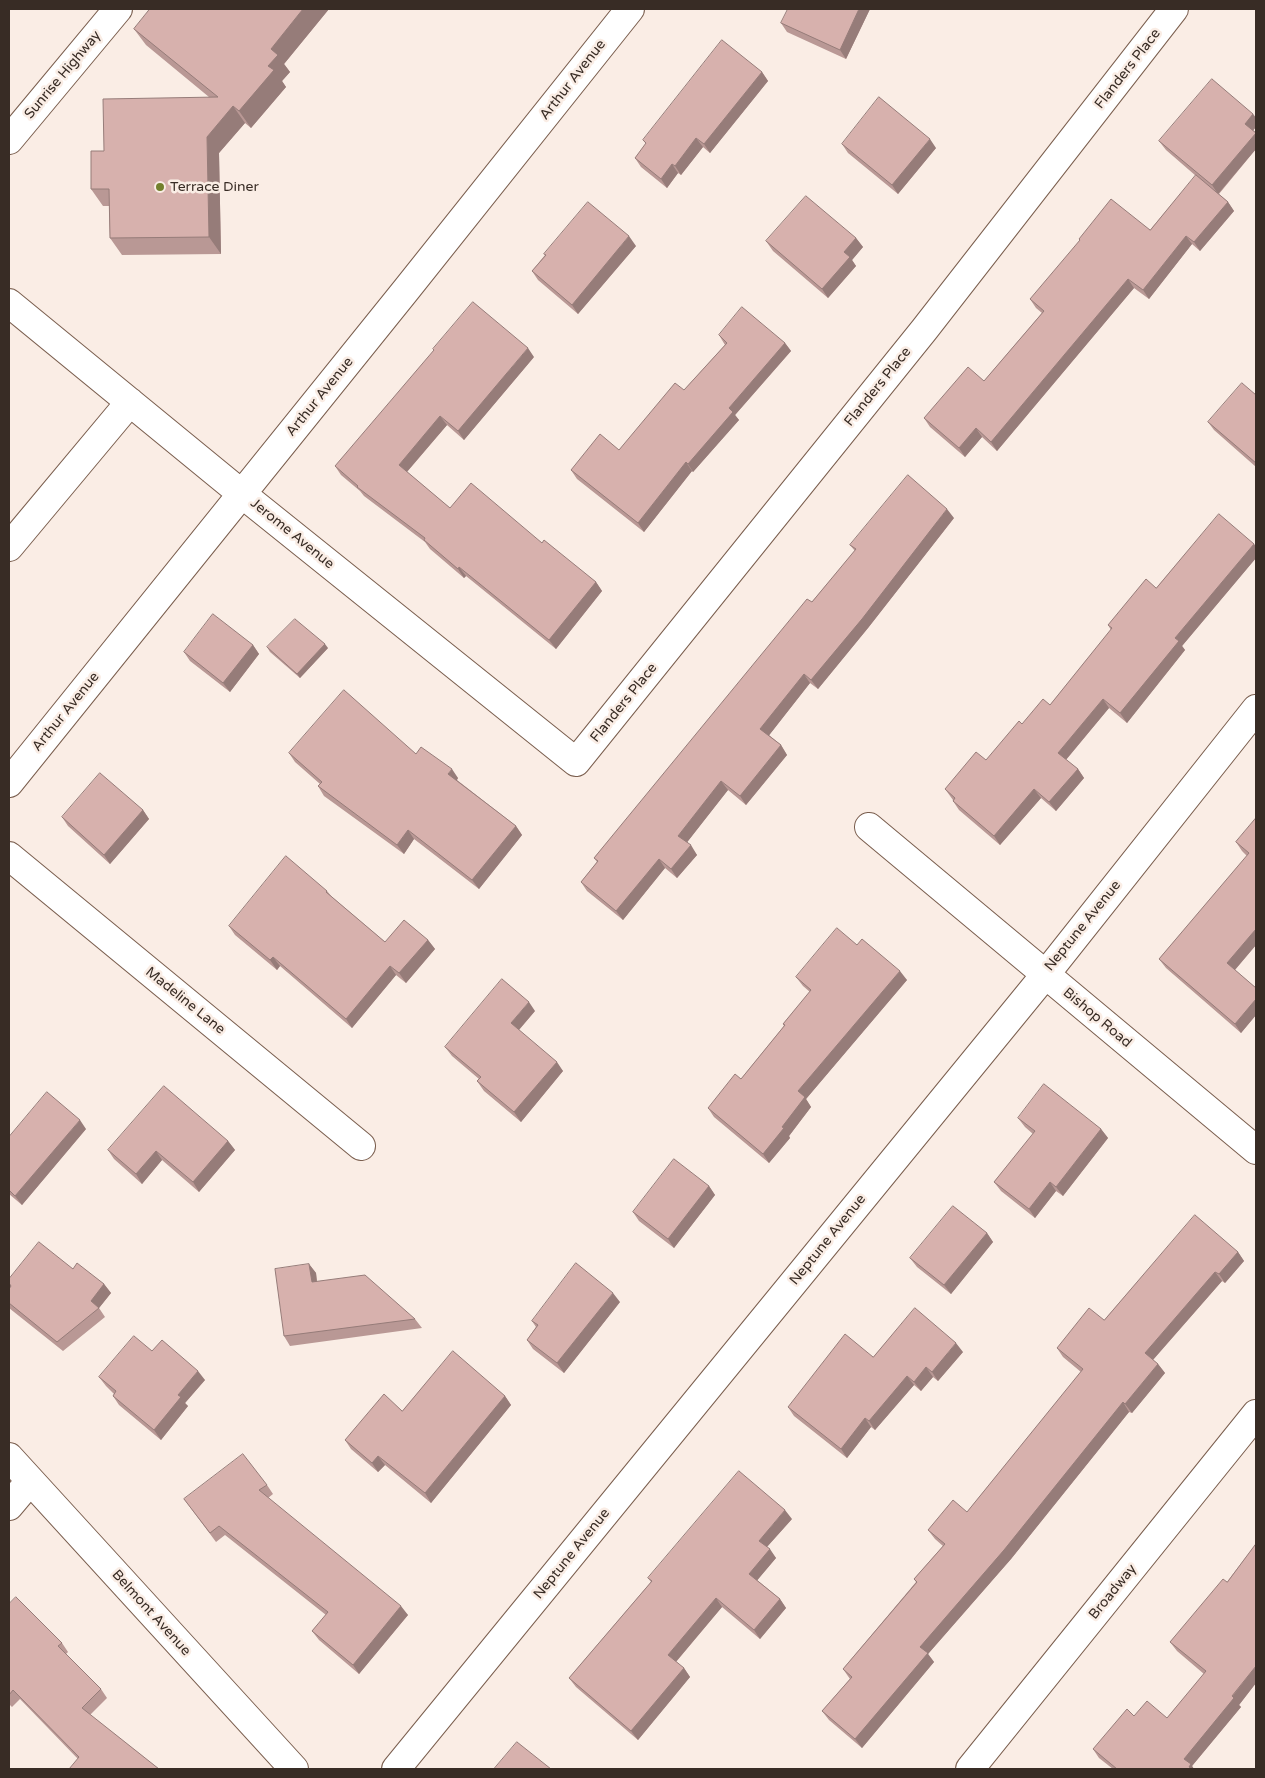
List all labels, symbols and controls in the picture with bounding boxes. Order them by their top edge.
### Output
street label: Flanders Place [1092,26,1164,112]
street label: Sunrise Highway [21,27,105,123]
street label: Arthur Avenue [536,37,610,123]
place label: Terrace Diner [170,179,259,195]
marker: Terrace Diner [154,181,166,193]
street label: Flanders Place [841,344,915,430]
street label: Arthur Avenue [283,354,357,440]
street label: Jerome Avenue [247,495,337,573]
street label: Flanders Place [587,660,661,746]
street label: Arthur Avenue [29,669,103,755]
street label: Neptune Avenue [1041,877,1125,975]
street label: Madeline Lane [142,964,228,1038]
street label: Bishop Road [1059,984,1135,1052]
street label: Neptune Avenue [786,1191,870,1289]
street label: Neptune Avenue [530,1505,614,1603]
street label: Broadway [1086,1561,1140,1623]
street label: Belmont Avenue [108,1567,194,1659]

